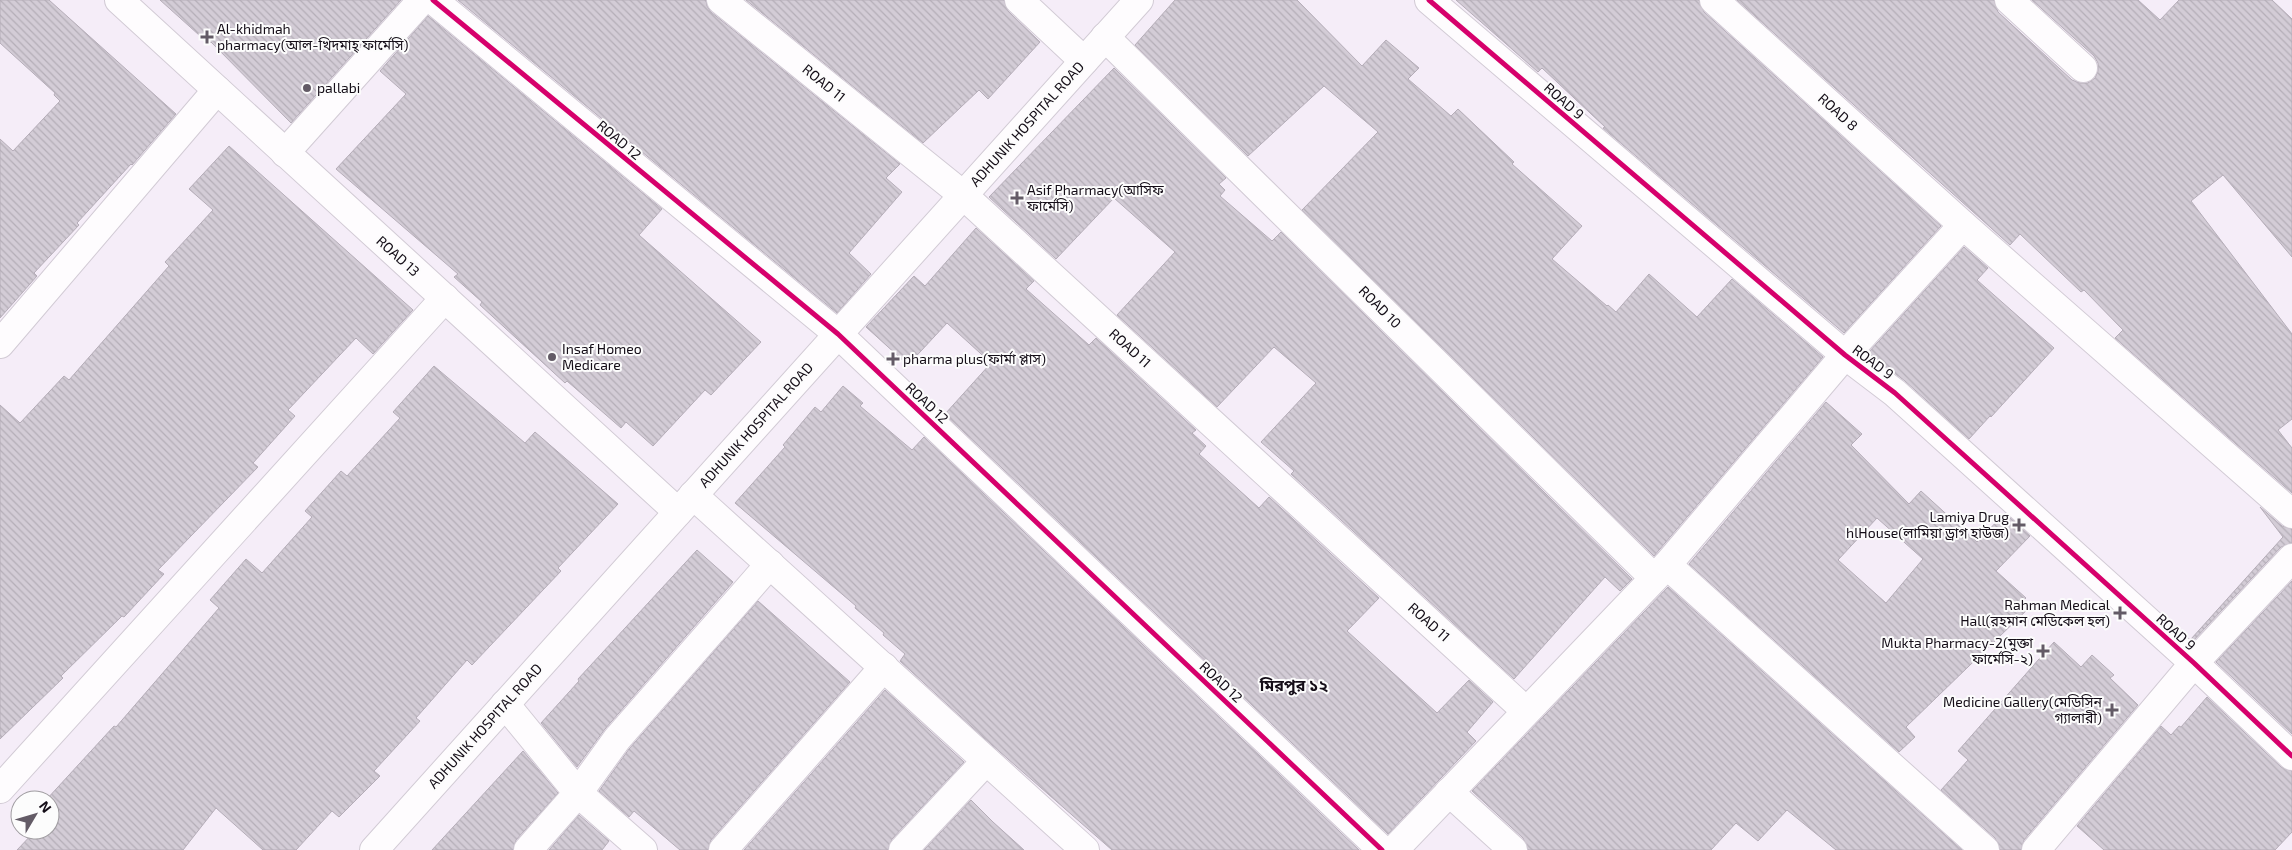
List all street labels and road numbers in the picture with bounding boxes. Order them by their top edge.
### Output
street label: ADHUNIK HOSPITAL ROAD [966,58,1087,190]
street label: ROAD 11 [799,60,849,105]
street label: ROAD 9 [1541,79,1588,122]
street label: ROAD 8 [1815,89,1862,134]
street label: ROAD 12 [594,116,645,163]
street label: ROAD 13 [373,232,424,279]
street label: ROAD 10 [1356,282,1405,331]
street label: ROAD 11 [1106,325,1155,371]
street label: ROAD 9 [1849,341,1897,383]
street label: ADHUNIK HOSPITAL ROAD [695,359,816,491]
street label: ROAD 12 [902,379,952,427]
street label: ROAD 11 [1405,599,1454,645]
street label: ROAD 9 [2153,610,2200,654]
street label: ROAD 12 [1196,658,1246,706]
street label: ADHUNIK HOSPITAL ROAD [424,660,545,792]

